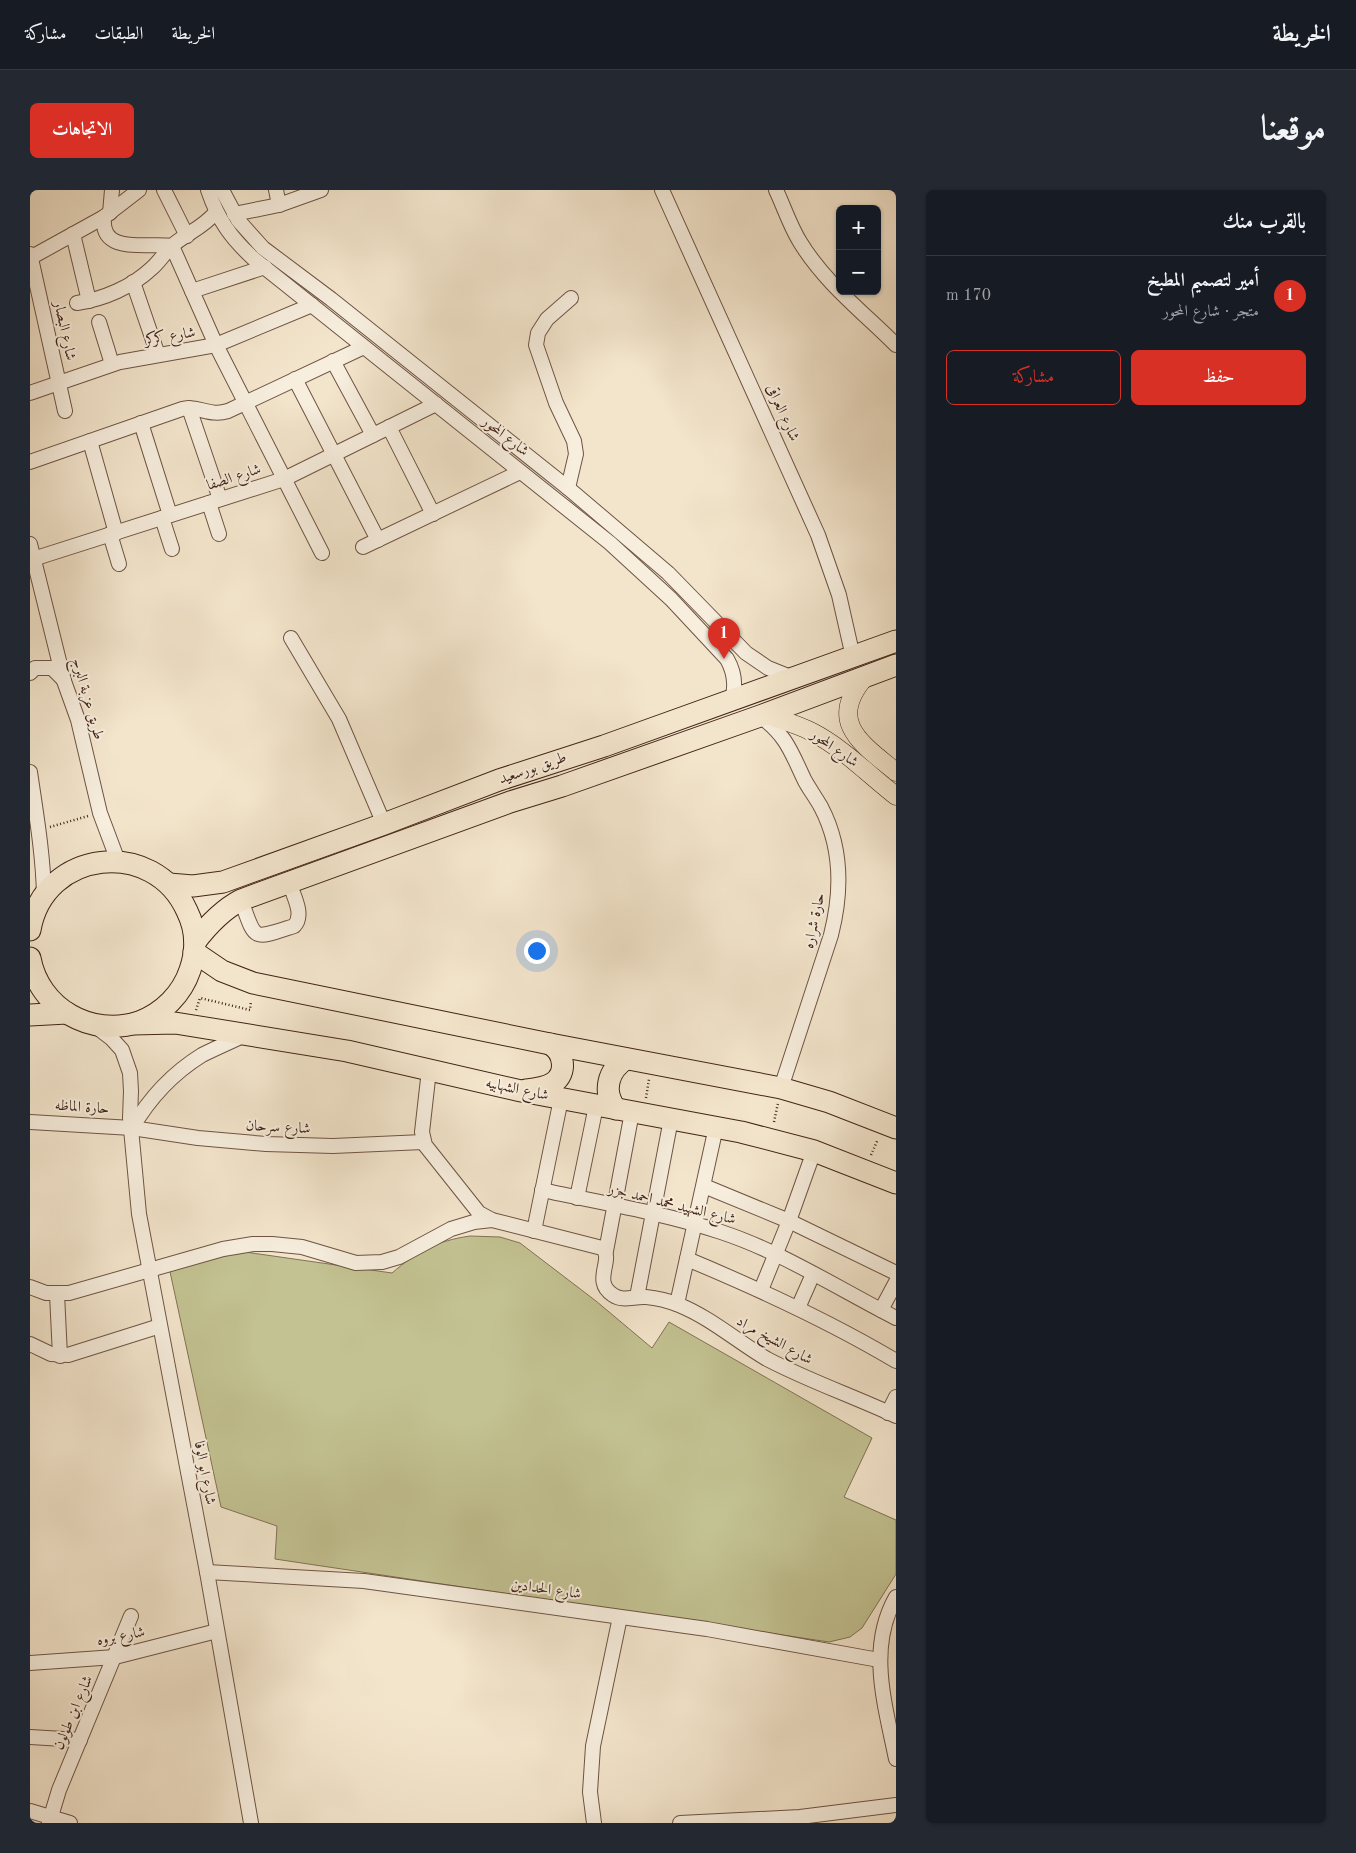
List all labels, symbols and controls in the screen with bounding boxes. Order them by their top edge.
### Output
text: الخريطة [1273,23,1331,47]
text: مشاركة [25,25,66,43]
text: الطبقات [94,25,143,43]
text: الخريطة [171,25,215,43]
button: الاتجاهات [30,103,134,158]
text: موقعنا [1261,112,1326,147]
map controls [836,205,881,295]
button: + [836,205,881,250]
text: بالقرب منك [1223,212,1306,233]
button: − [836,250,881,295]
text: أمير لتصميم المطبخ [1147,272,1259,291]
text: 170 m [946,288,991,304]
text: 1 [1285,288,1295,304]
street label: شارع البصار [46,298,78,363]
text: متجر · شارع المحور [1162,304,1259,320]
street label: شارع كركر [141,324,197,353]
button: مشاركة [946,350,1121,405]
button: حفظ [1131,350,1306,405]
street label: شارع العراقى [759,382,802,445]
street label: شارع المحور [475,412,532,463]
street label: شارع الصفا [205,462,264,498]
pin: 1 [708,618,740,659]
street label: طريق عزبة البرج [64,657,106,743]
street label: شارع المحور [804,725,861,774]
street label: طريق بورسعيد [497,750,569,788]
street label: حارة شراره [802,892,829,950]
your location [524,938,550,964]
street label: شارع الشهابيه [483,1076,550,1108]
street label: حارة الماظه [54,1099,110,1117]
street label: شارع سرحان [245,1119,311,1141]
street label: شارع الشهيد محمد احمد جزر [604,1181,737,1232]
street label: شارع الشيخ مراد [731,1314,815,1372]
street label: شارع ابو الوفا [187,1440,218,1507]
street label: شارع الحدادين [509,1578,582,1606]
street label: شارع بروه [96,1625,147,1653]
street label: شارع ابن طولون [52,1674,100,1754]

